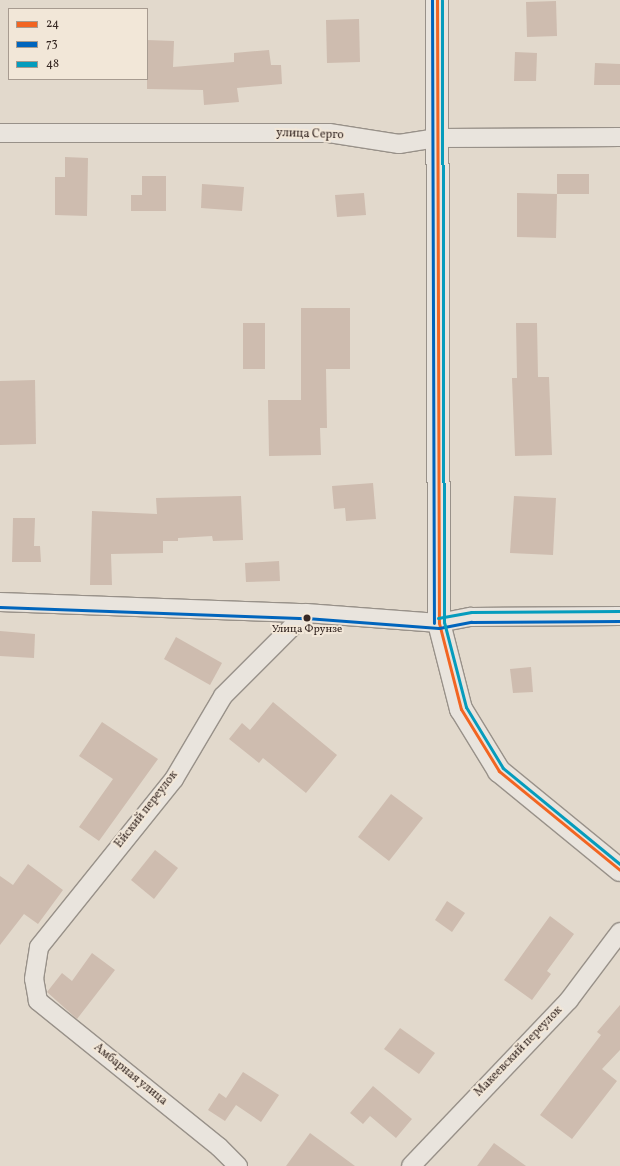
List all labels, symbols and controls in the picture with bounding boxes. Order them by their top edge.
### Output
legend [8,8,148,80]
text: 24 [46,16,59,32]
text: 73 [46,36,58,52]
text: 48 [46,56,59,72]
street label: улица Серго [276,127,344,143]
marker: Улица Фрунзе [302,613,312,623]
place label: Улица Фрунзе [272,623,342,637]
street label: Ейский переулок [112,769,182,851]
street label: Макеевский переулок [472,1004,566,1100]
street label: Амбарная улица [90,1041,170,1109]

